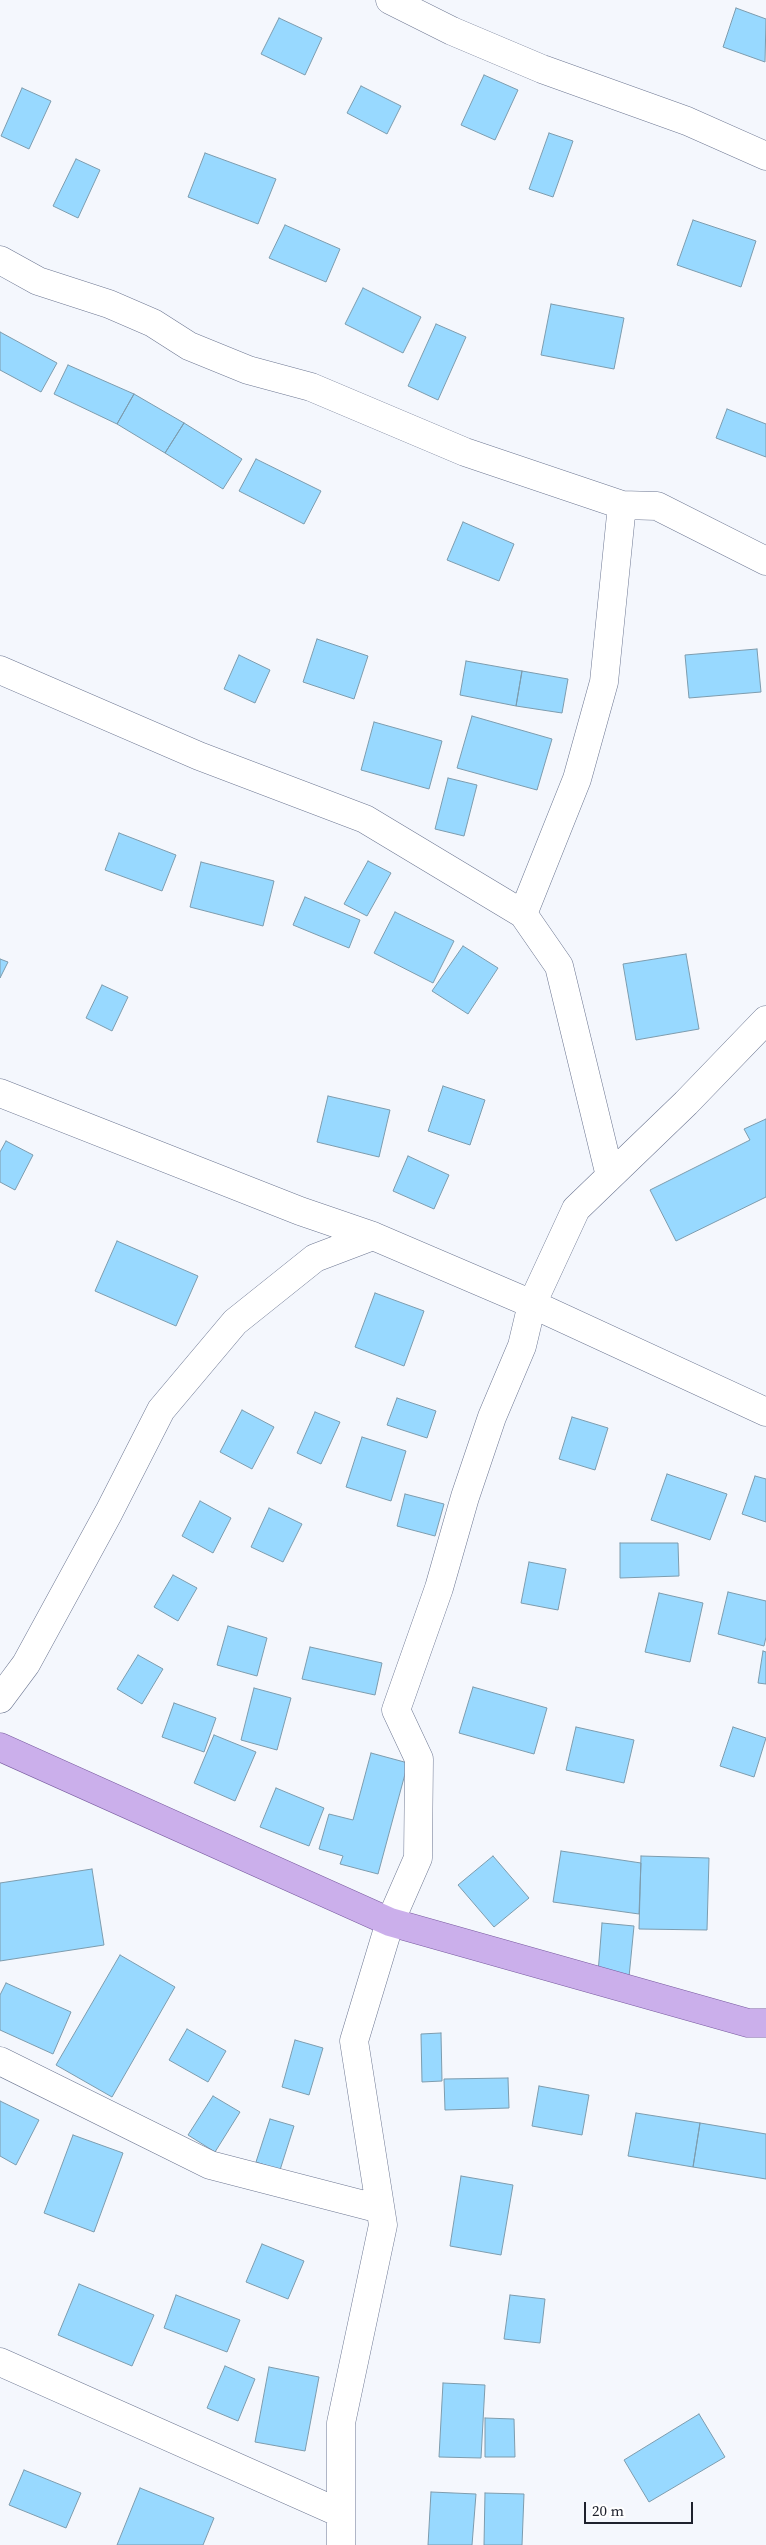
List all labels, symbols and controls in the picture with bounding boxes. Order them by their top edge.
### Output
scale bar [586,2492,695,2524]
text: 20 m [592,2500,624,2521]

